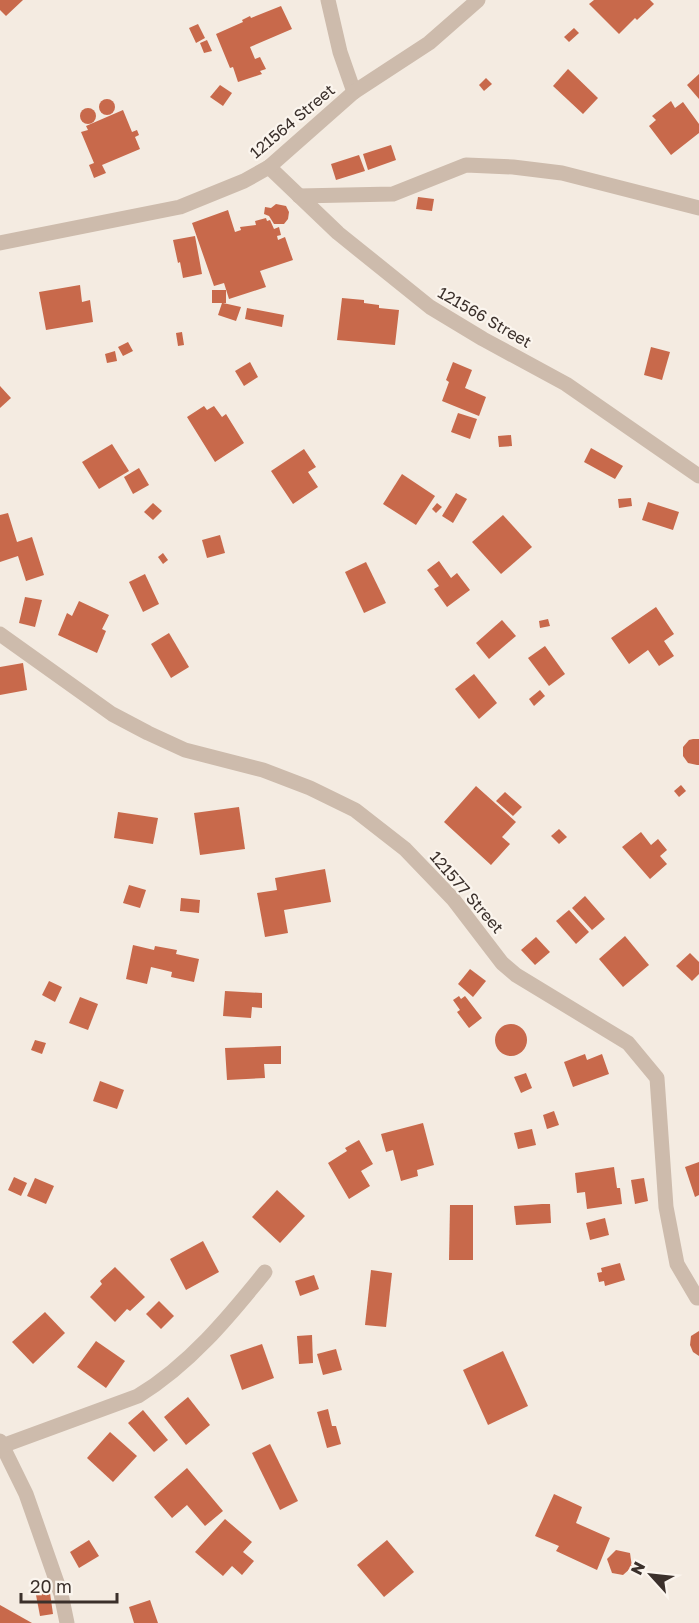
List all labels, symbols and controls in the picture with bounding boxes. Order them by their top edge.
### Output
street label: 121564 Street [245,80,339,162]
street label: 121566 Street [435,282,535,352]
street label: 121577 Street [426,847,508,937]
north arrow [621,1545,681,1605]
text: N [626,1558,649,1578]
scale bar [21,1566,117,1604]
text: 20 m [30,1575,72,1597]

